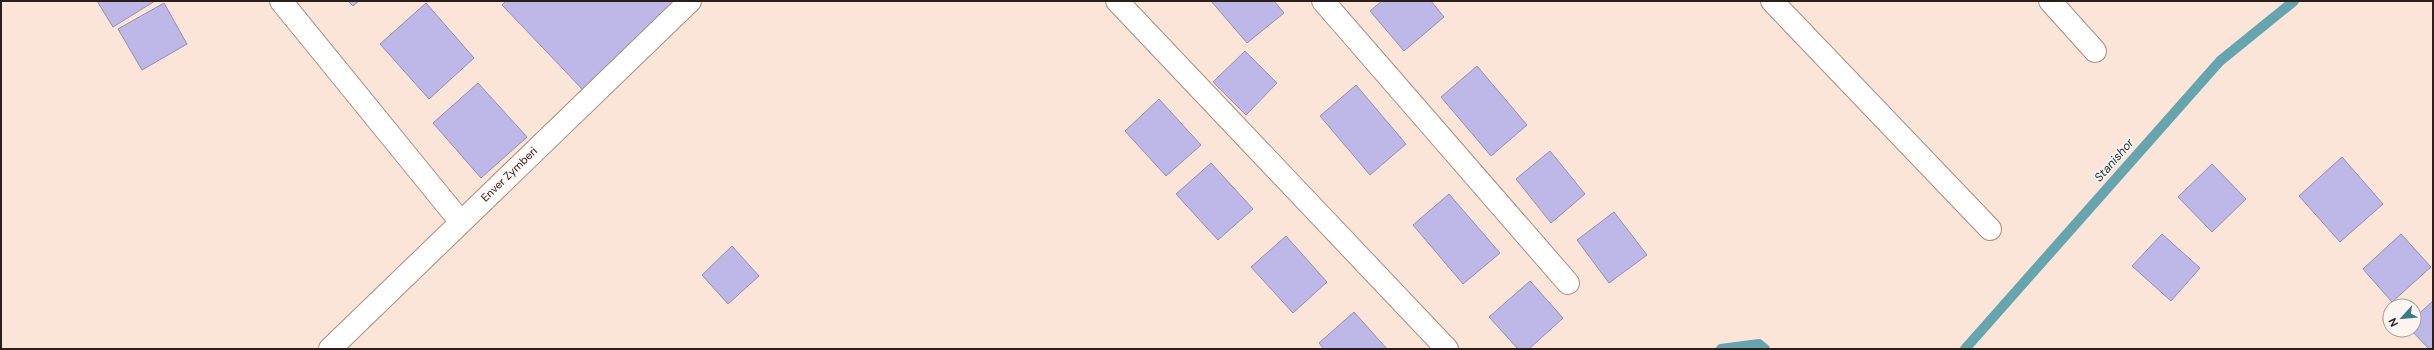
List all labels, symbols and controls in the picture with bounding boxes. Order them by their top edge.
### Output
water label: Stanishor [2091,134,2138,185]
street label: Enver Zymberi [478,144,540,204]
north arrow [2382,298,2422,338]
text: N [2385,316,2401,329]

